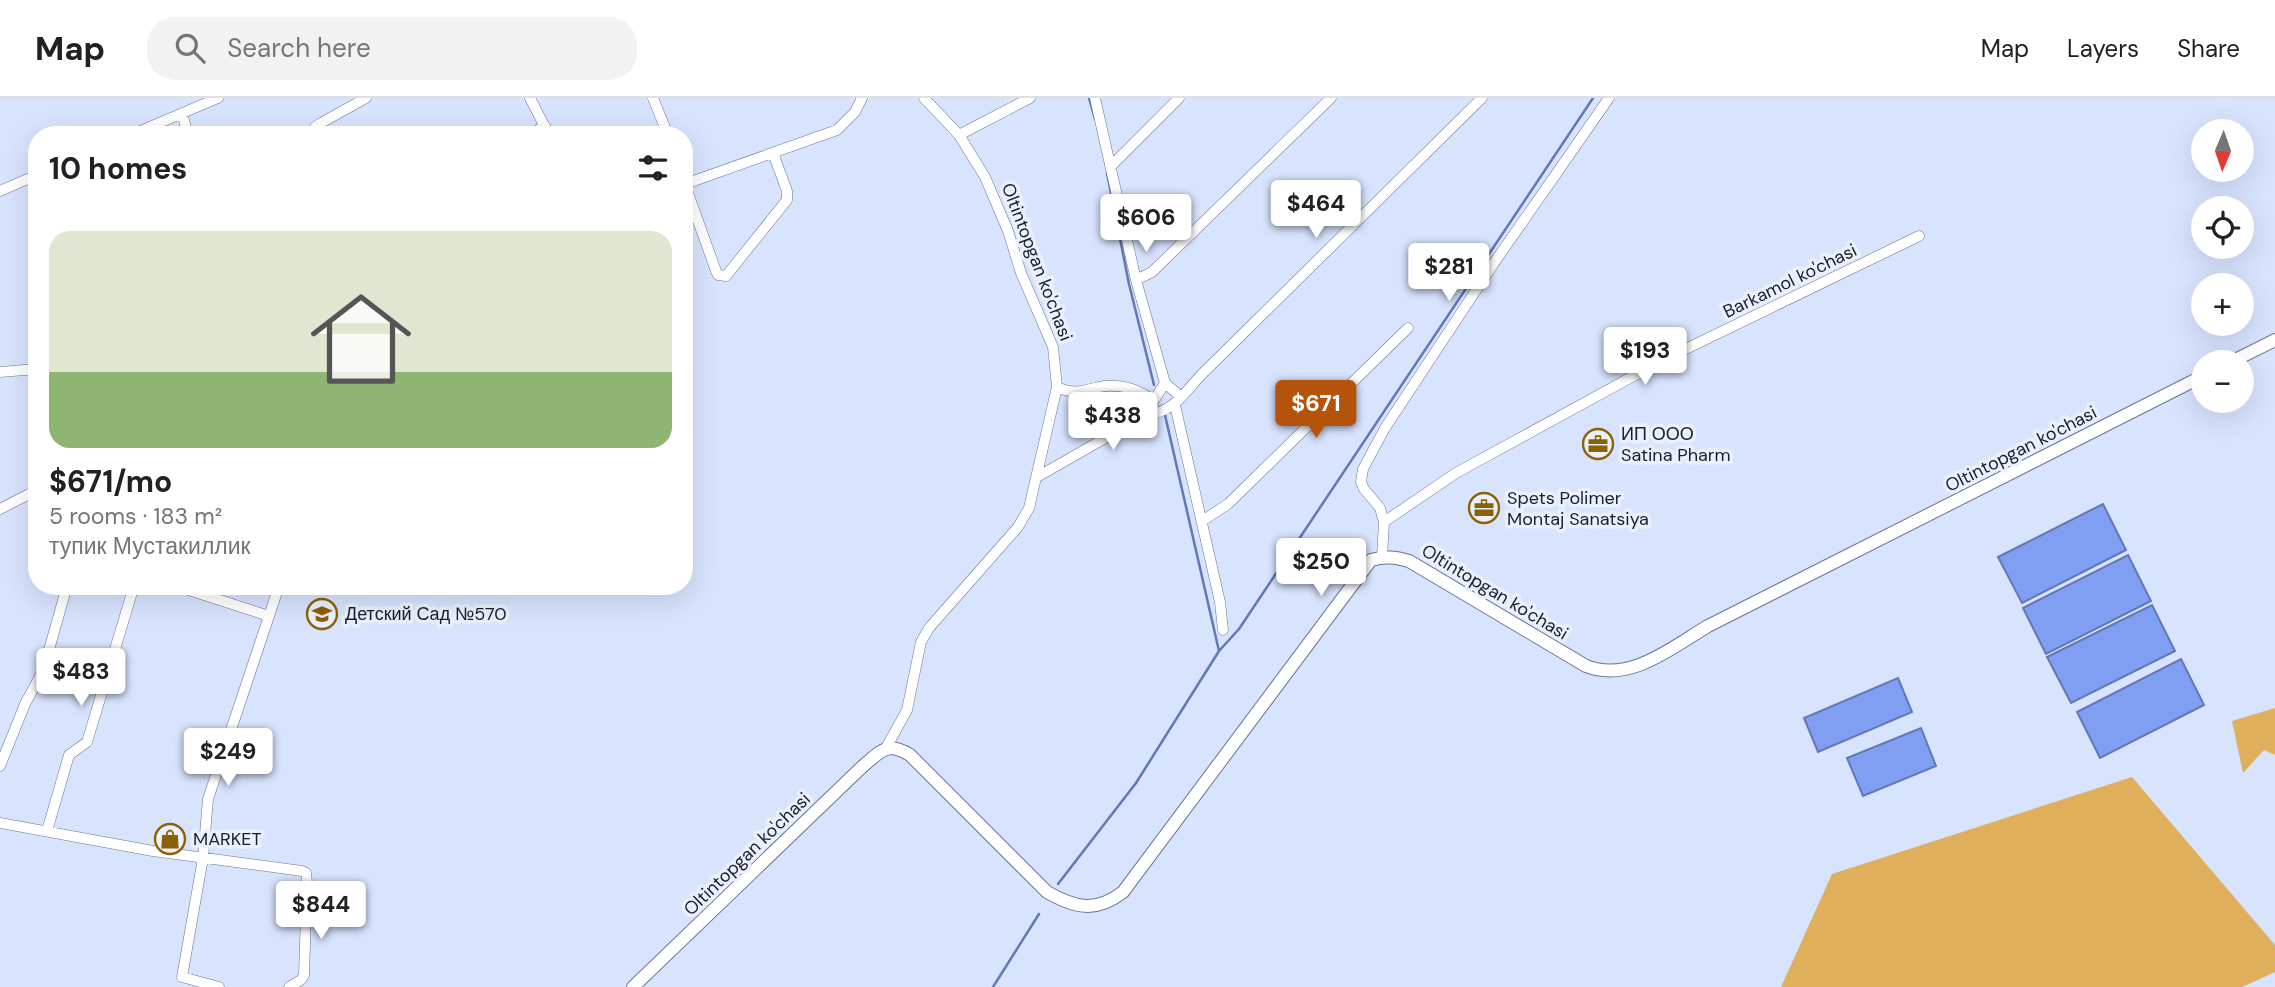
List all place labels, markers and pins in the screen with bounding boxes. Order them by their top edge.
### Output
pin: $464 [1275,180,1357,240]
pin: $606 [1105,194,1187,254]
pin: $281 [1408,244,1490,303]
pin: $193 [1604,328,1686,387]
pin: $671 [1275,380,1357,440]
pin: $438 [1072,392,1154,452]
place label: ИП ООО Satina Pharm [1621,422,1731,467]
office icon: ИП ООО Satina Pharm [1581,427,1615,461]
place label: Spets Polimer Montaj Sanatsiya [1507,486,1649,531]
office icon: Spets Polimer Montaj Sanatsiya [1467,491,1501,525]
pin: $250 [1280,538,1362,598]
school or university icon: Детский Сад №570 [305,597,339,631]
place label: Детский Сад №570 [345,602,507,626]
pin: $483 [40,648,122,708]
pin: $249 [187,728,269,788]
shop icon: MARKET [153,822,187,856]
place label: MARKET [193,827,262,851]
pin: $844 [280,882,362,941]

